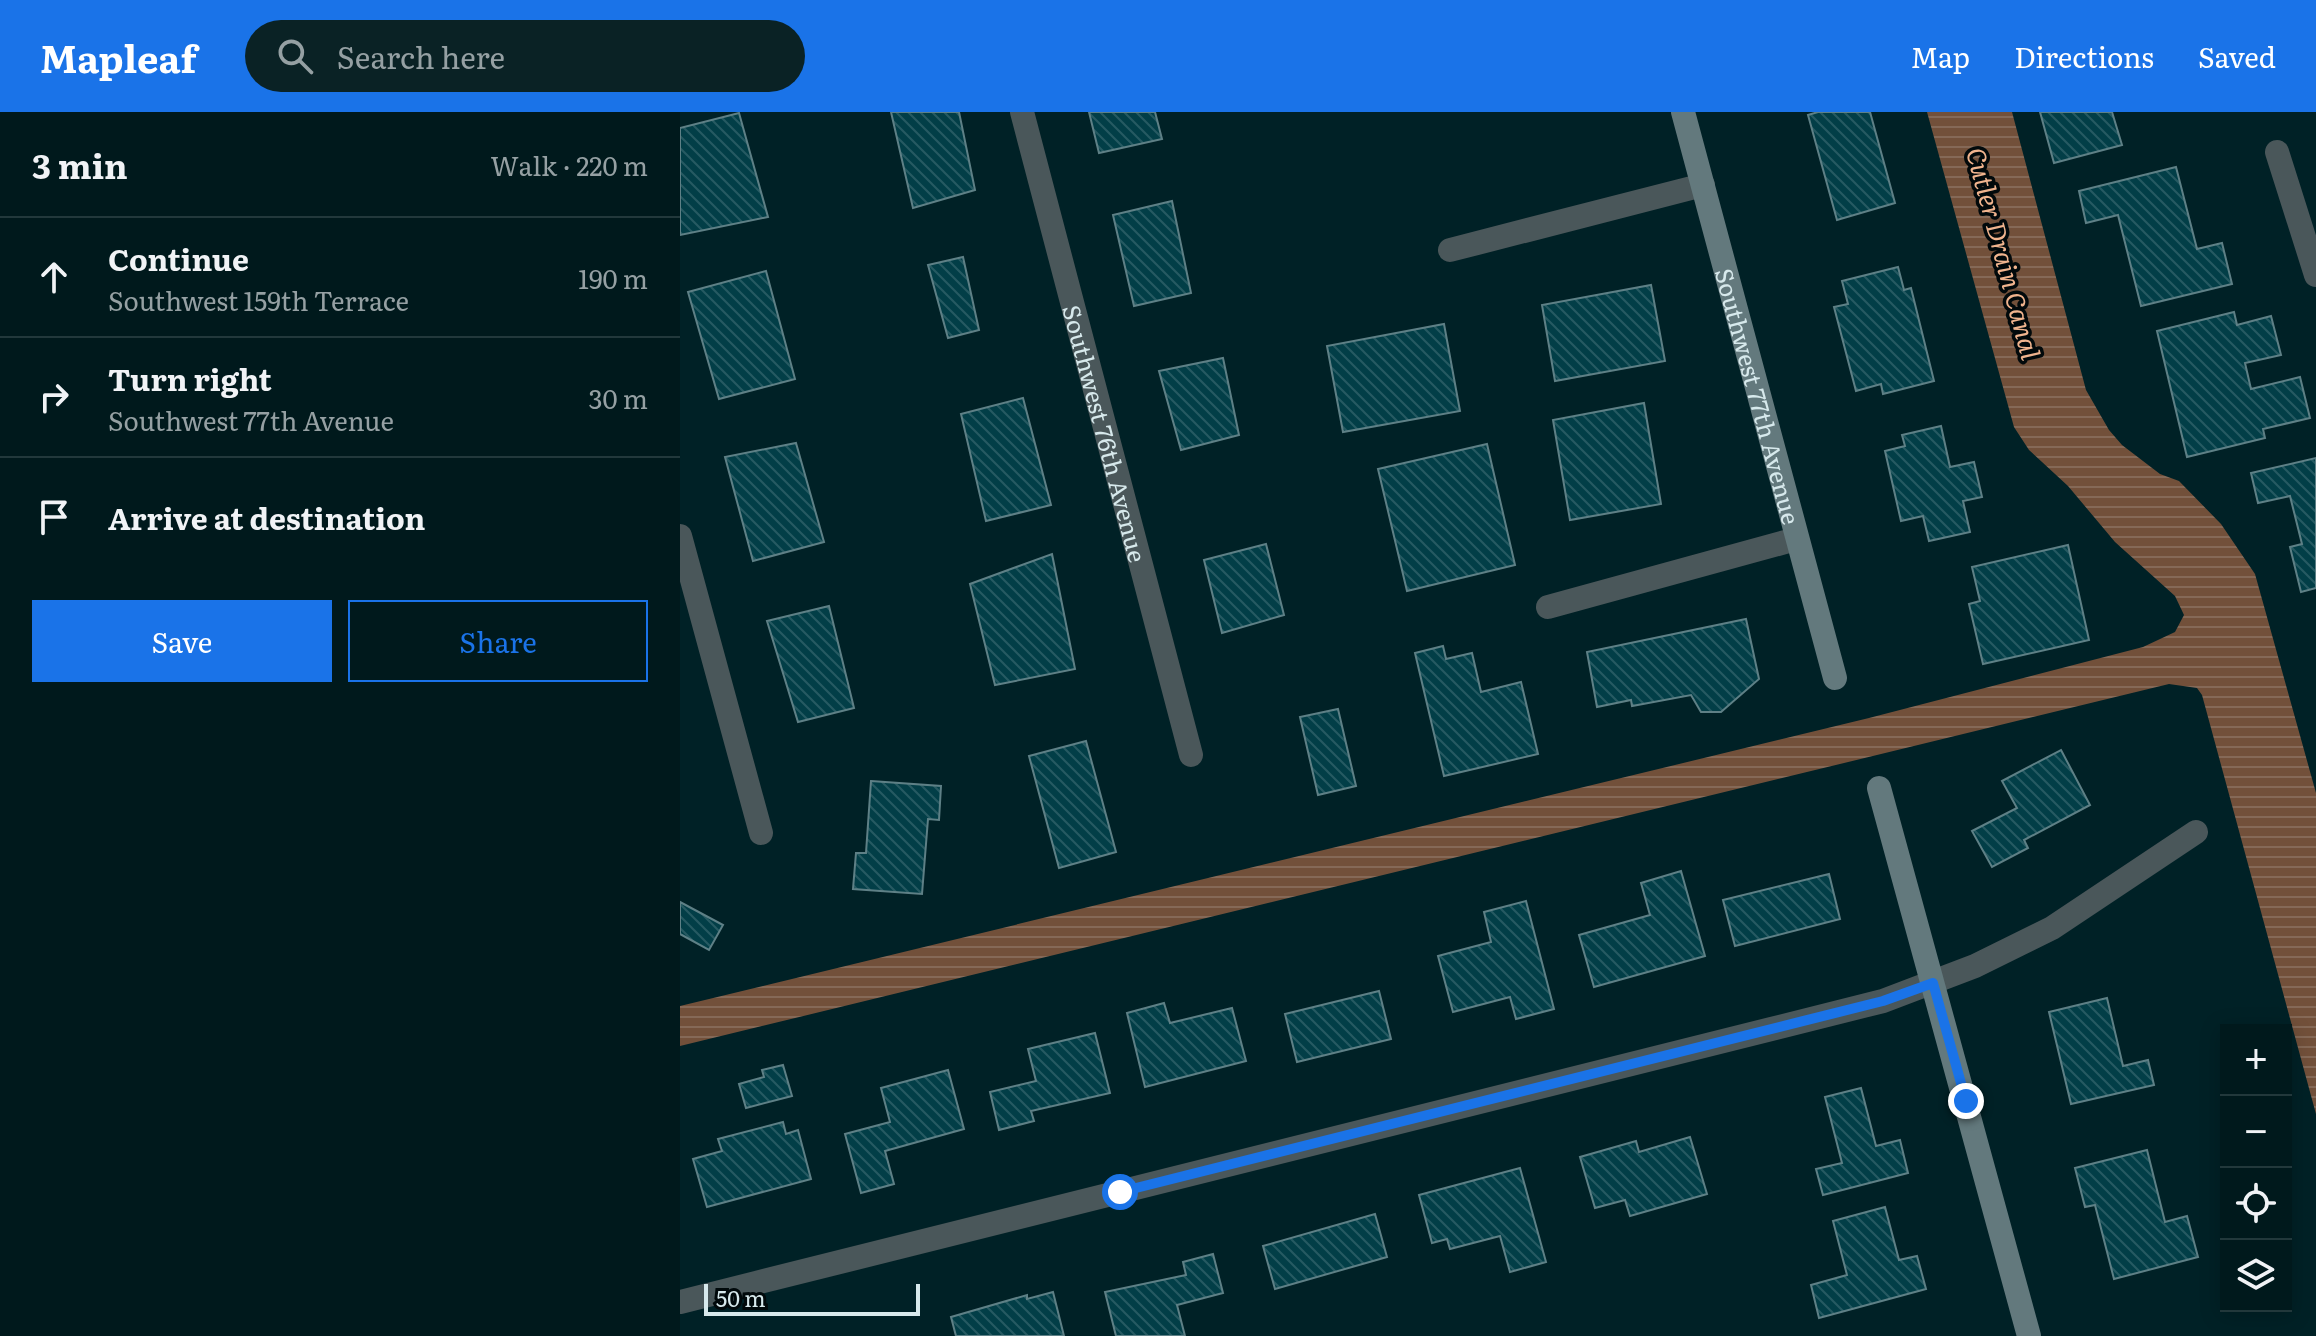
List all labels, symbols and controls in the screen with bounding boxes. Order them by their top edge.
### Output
search box [245,20,805,92]
text: Mapleaf [40,28,197,85]
icon: search [273,34,317,78]
text: Search here [337,34,505,78]
text: Map [1911,35,1970,77]
text: Directions [2014,35,2154,77]
text: Saved [2198,35,2276,77]
text: 3 min [32,139,128,189]
water label: Cutler Drain Canal [1958,143,2052,364]
text: Walk · 220 m [491,145,648,184]
text: Continue [108,236,249,280]
icon: ahead [32,255,76,299]
text: 190 m [578,258,648,297]
street label: Southwest 77th Avenue [1708,264,1810,528]
text: Southwest 159th Terrace [108,280,409,319]
street label: Southwest 76th Avenue [1056,301,1157,566]
text: Turn right [108,356,272,400]
icon: right [32,375,76,419]
text: 30 m [588,378,648,417]
text: Southwest 77th Avenue [108,400,394,439]
icon: arrive [32,495,76,539]
text: Arrive at destination [108,495,425,539]
button: Save [32,600,332,682]
button: Share [348,600,648,682]
map controls [2220,1024,2292,1312]
button: + [2220,1024,2292,1096]
route end [1948,1083,1984,1119]
button: − [2220,1096,2292,1168]
button: locate [2220,1168,2292,1240]
route start [1102,1174,1138,1210]
button: layers [2220,1240,2292,1312]
scale bar [704,1280,920,1316]
text: 50 m [716,1281,766,1314]

